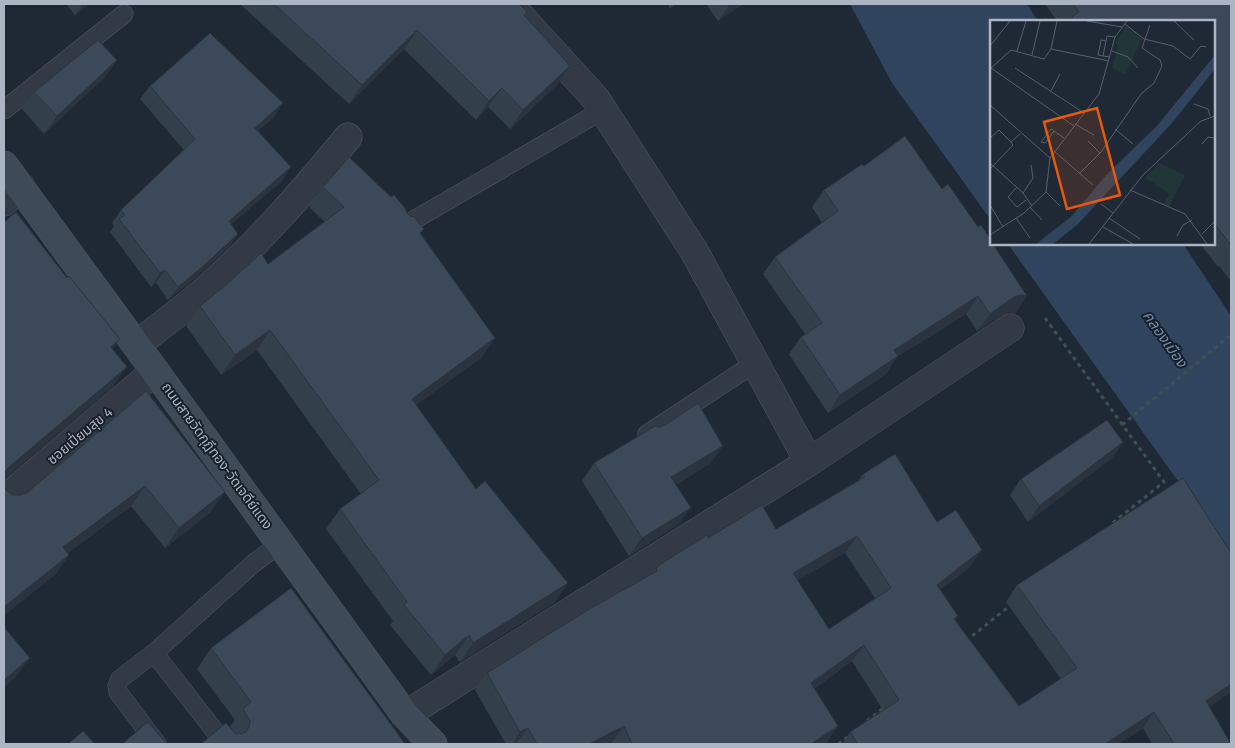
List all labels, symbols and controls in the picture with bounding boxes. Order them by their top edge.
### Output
inset map [990,20,1215,245]
water label: คลองเมือง [1139,307,1191,371]
street label: ถนนสายวัดกุฎีทอง-วัดเจดีย์แดง [158,379,276,533]
street label: ซอยเปี่ยมสุข 4 [42,402,117,468]

